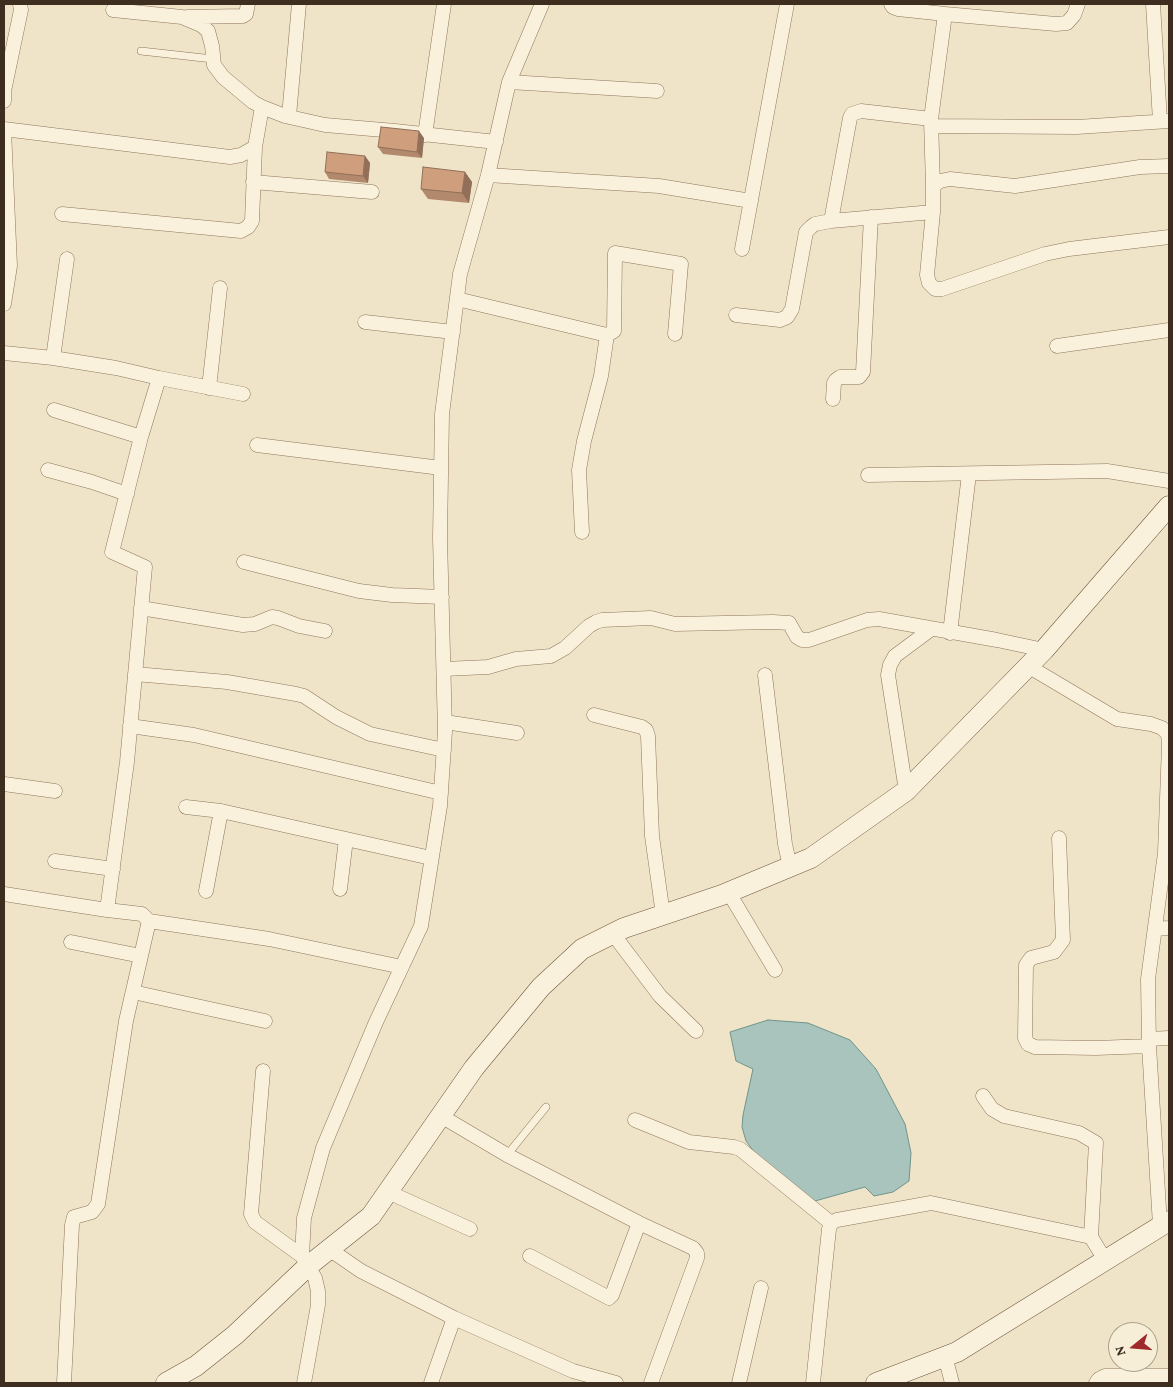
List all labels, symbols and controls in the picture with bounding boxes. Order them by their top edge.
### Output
north arrow [1108,1322,1158,1372]
text: N [1111,1344,1129,1358]

